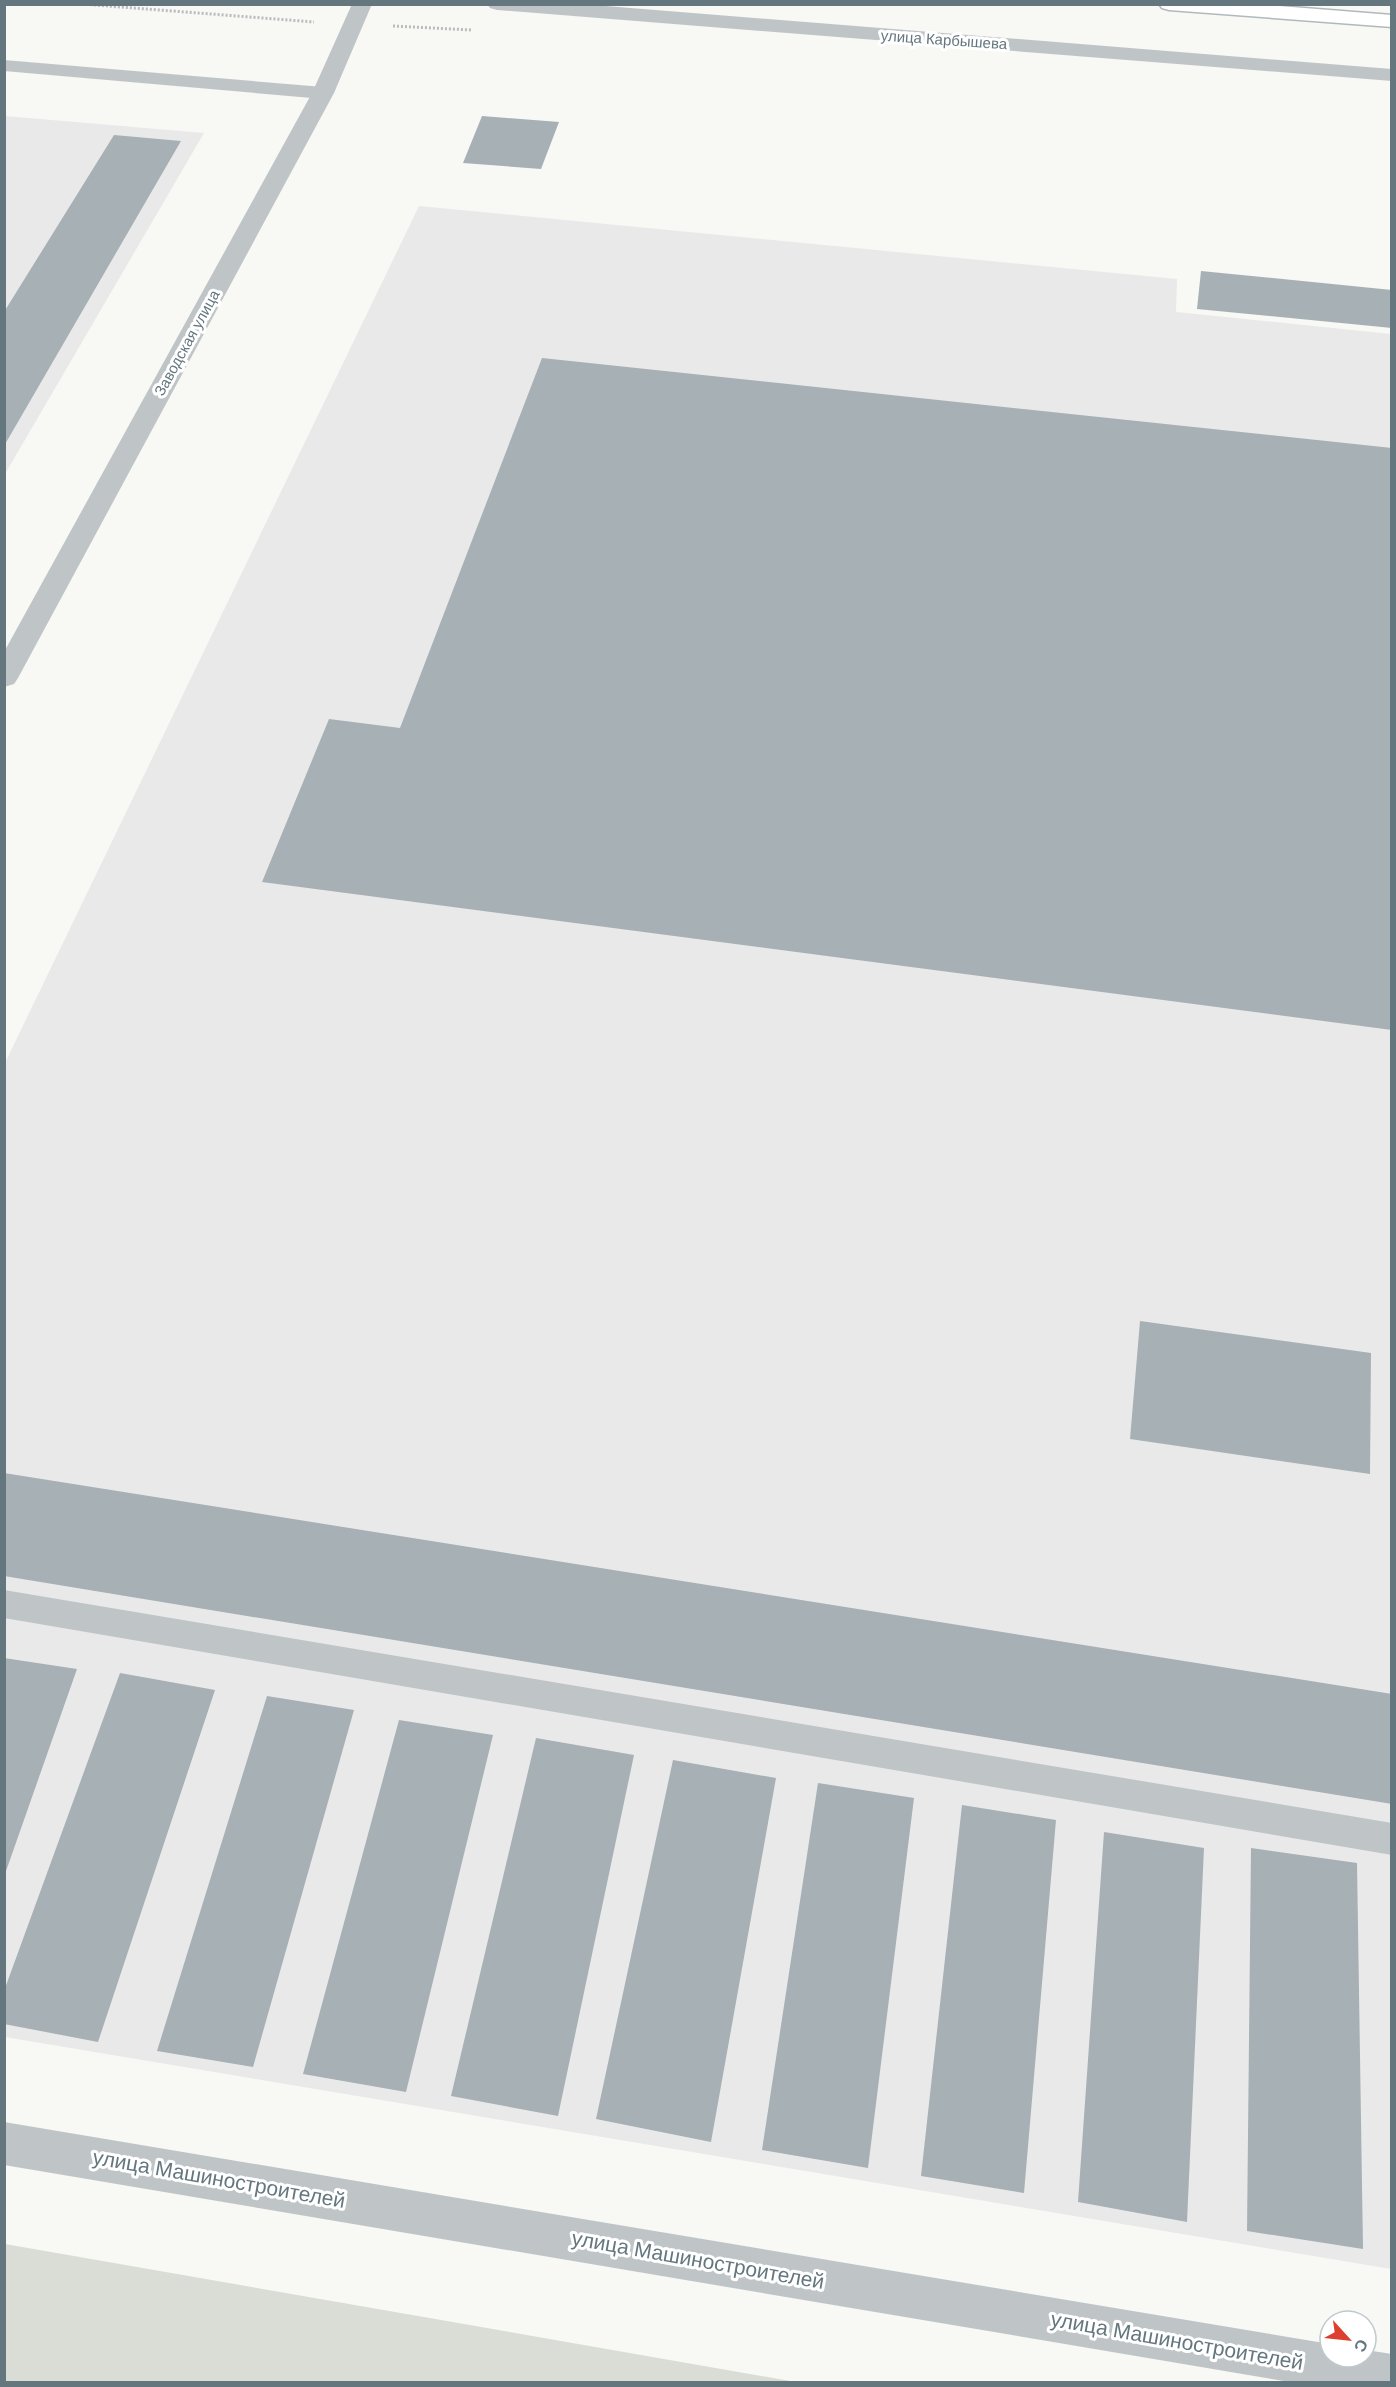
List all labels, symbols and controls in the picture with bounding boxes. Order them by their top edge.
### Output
street label: улица Карбышева [880,26,1008,54]
street label: Заводская улица [150,286,225,399]
street label: улица Машиностроителей [91,2143,347,2215]
street label: улица Машиностроителей [570,2224,826,2296]
street label: улица Машиностроителей [1049,2305,1305,2377]
north arrow [1318,2309,1378,2369]
text: С [1349,2336,1373,2356]

